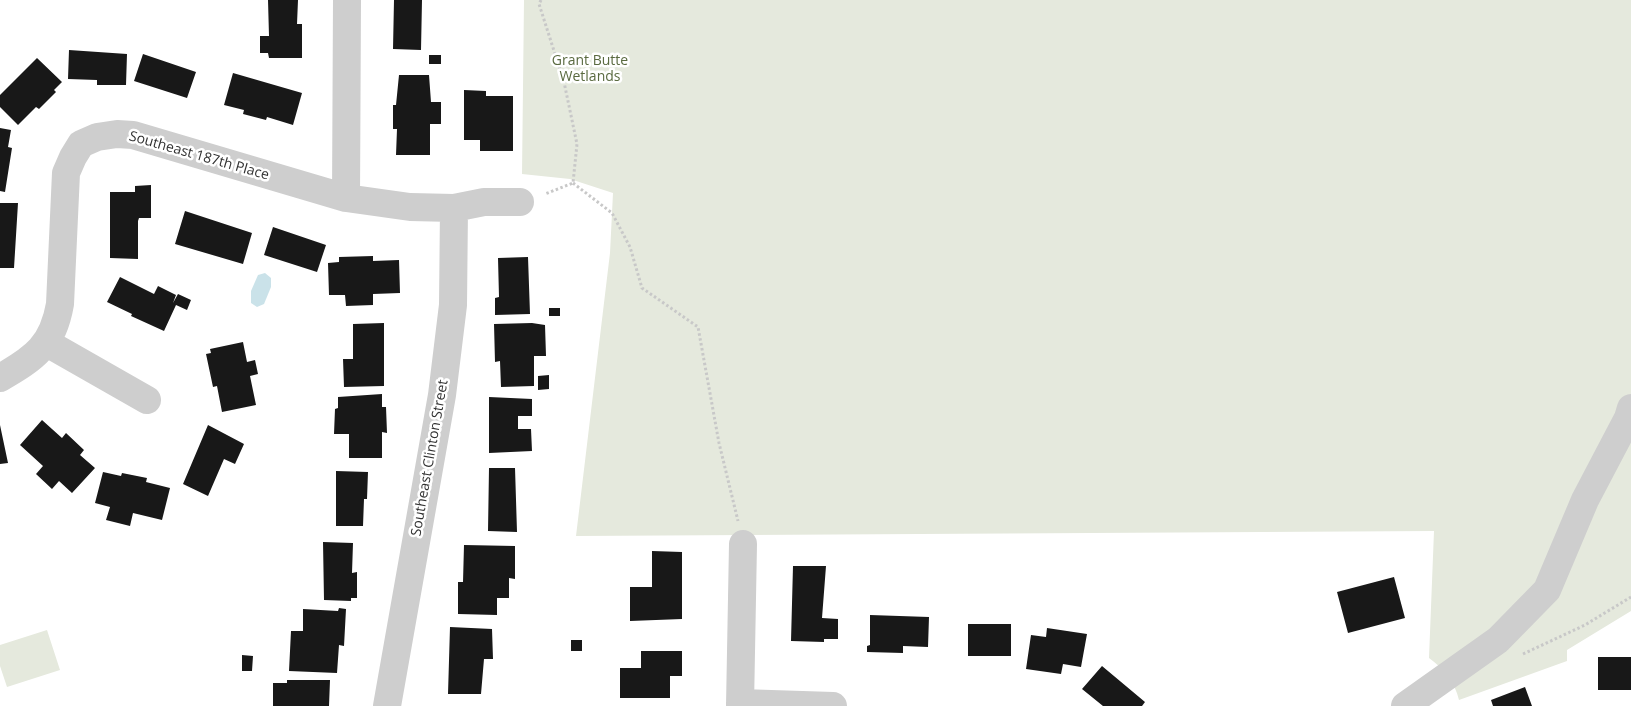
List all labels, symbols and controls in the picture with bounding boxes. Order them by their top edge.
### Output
park label: Grant Butte Wetlands [552,53,628,85]
street label: Southeast 187th Place [127,128,271,184]
street label: Southeast Clinton Street [408,379,452,537]

